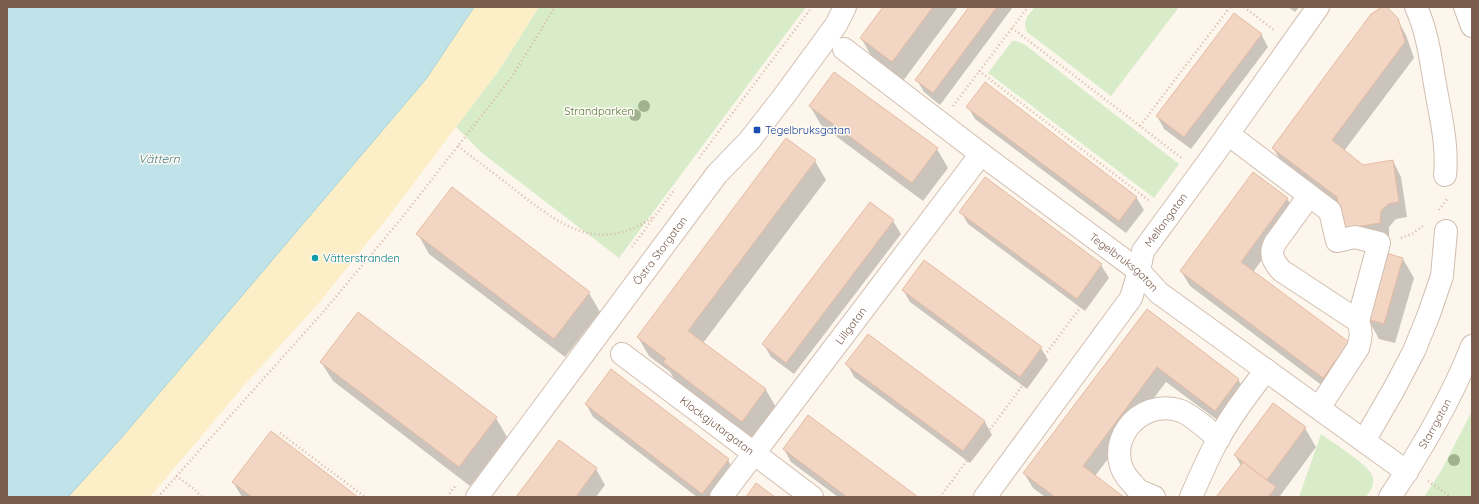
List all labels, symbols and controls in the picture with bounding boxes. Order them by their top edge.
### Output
park label: Strandparken [564,104,634,118]
place label: Tegelbruksgatan [765,123,850,137]
marker: Tegelbruksgatan [752,125,762,135]
water label: Vättern [138,151,181,166]
street label: Mellangatan [1141,190,1190,250]
street label: Östra Storgatan [630,213,690,288]
street label: Tegelbruksgatan [1087,230,1161,295]
place label: Vätterstranden [323,251,400,265]
marker: Vätterstranden [310,253,320,263]
street label: Lillgatan [832,304,870,347]
street label: Klockgjutargatan [677,393,757,458]
street label: Starrgatan [1415,396,1454,451]

